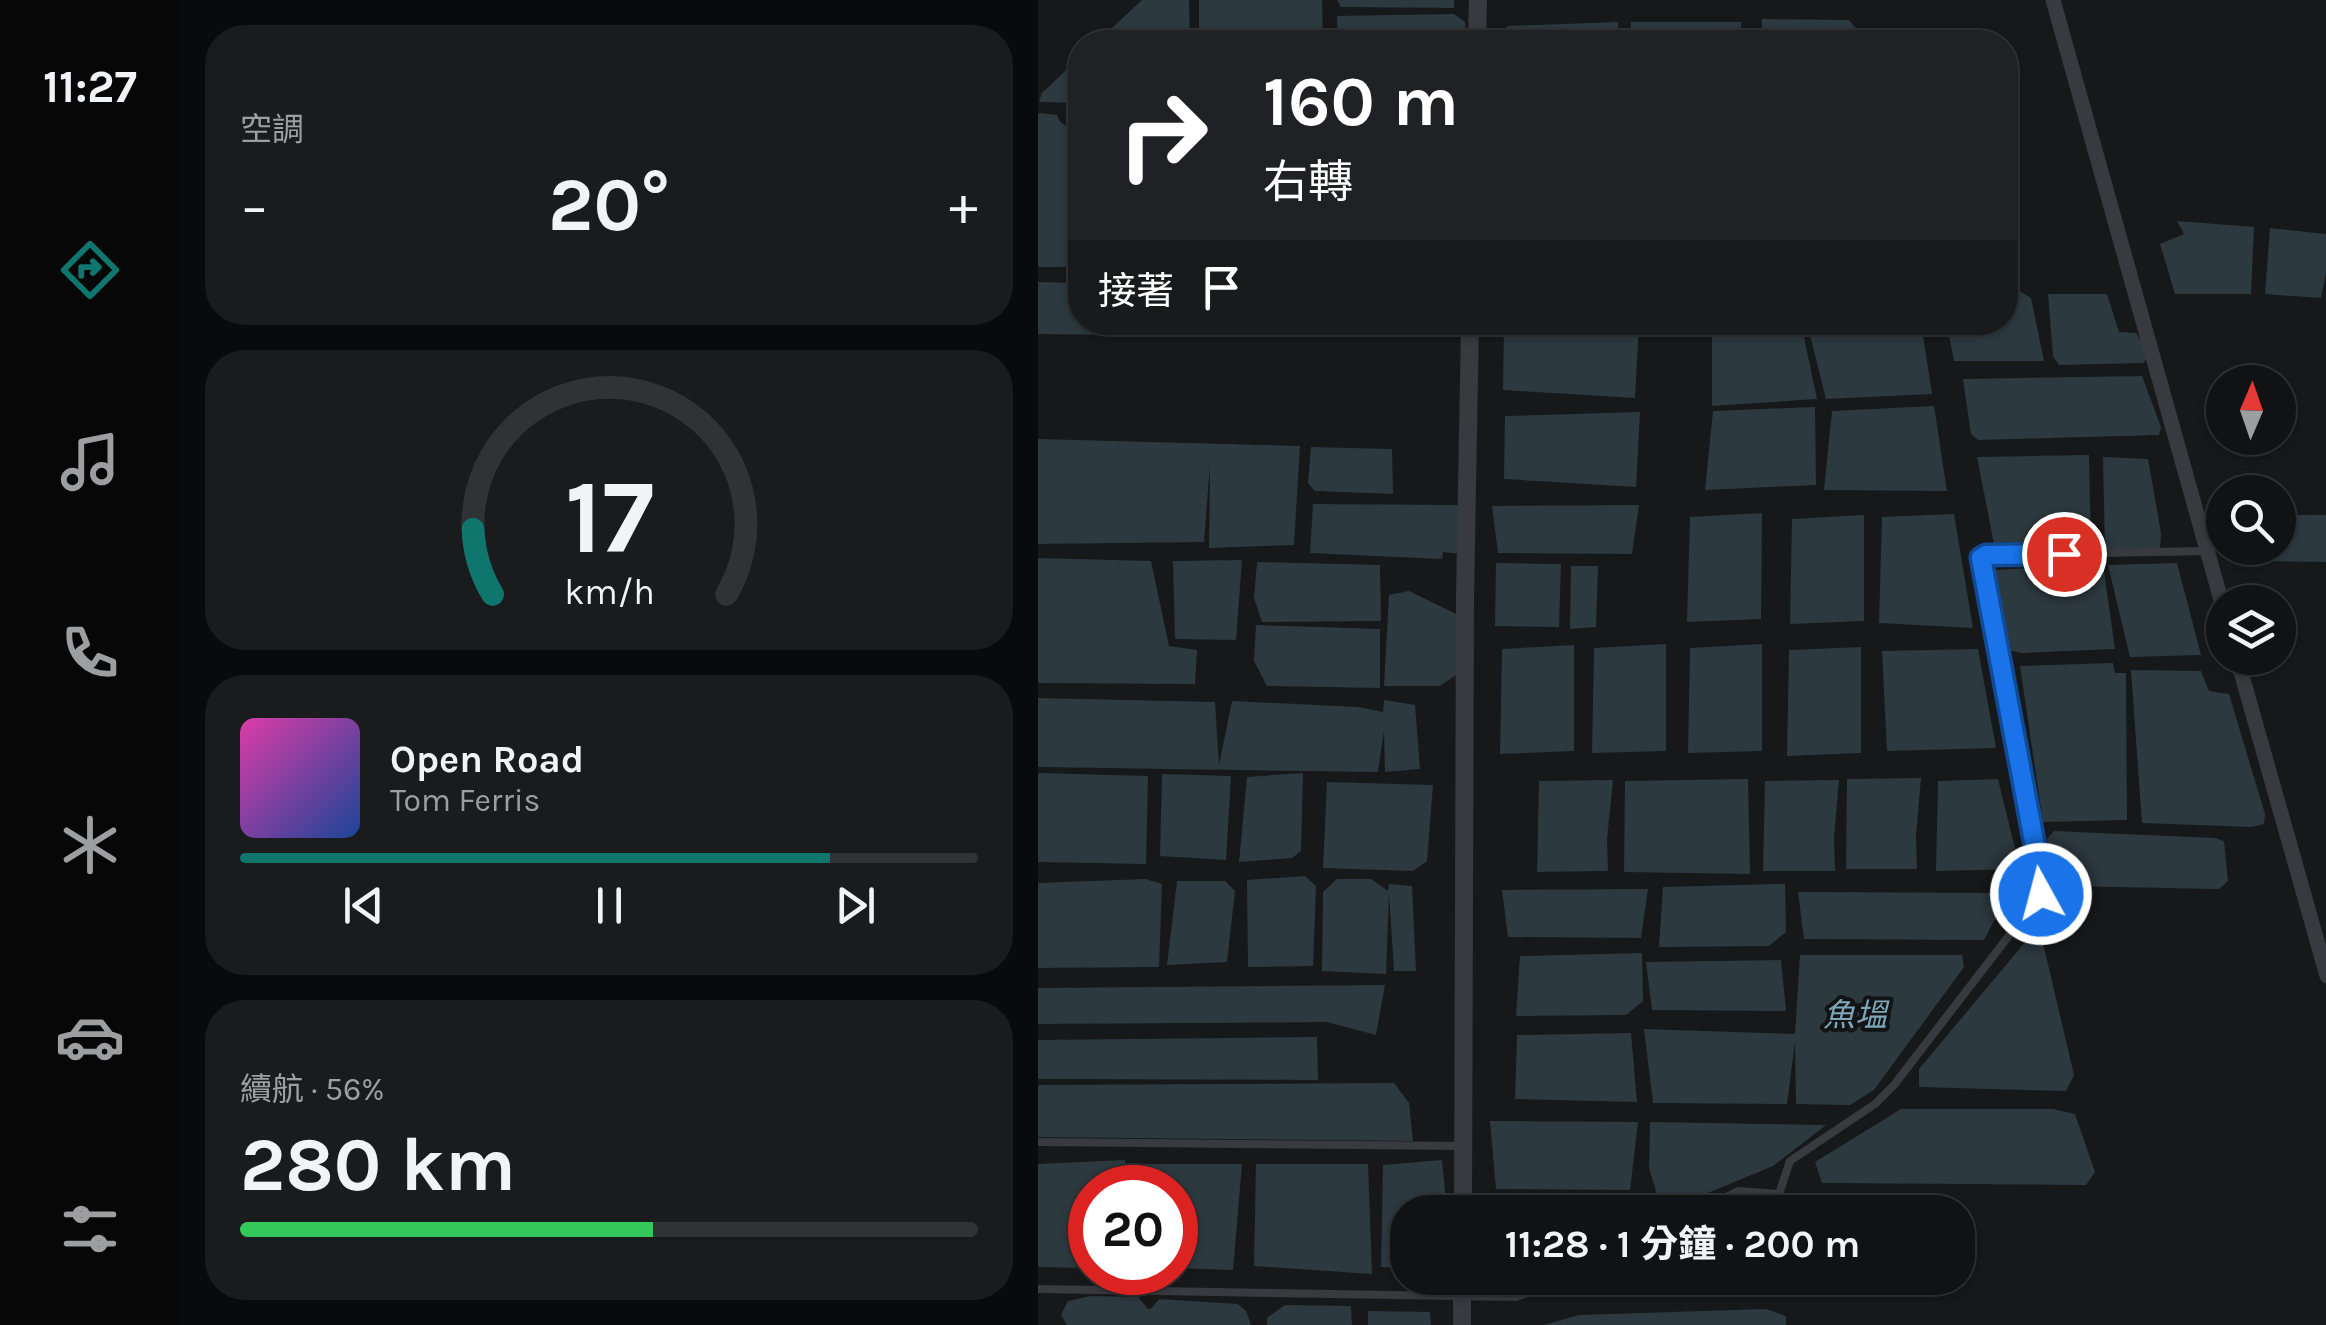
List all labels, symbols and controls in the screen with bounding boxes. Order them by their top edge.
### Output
text: 11:27 [43,61,137,113]
text: 160 m [1263,61,1459,143]
icon: right [1098,70,1228,200]
text: 空調 [240,111,304,148]
text: 右轉 [1263,156,1353,208]
text: 20° [548,161,670,249]
text: − [240,174,269,238]
text: + [949,174,978,238]
icon: directions [55,235,125,305]
icon: arrive [1194,260,1249,315]
text: 接著 [1098,269,1174,314]
north arrow [2206,365,2296,455]
map controls [2206,365,2296,675]
icon: music [55,427,125,497]
text: 17 [565,457,653,578]
button: search [2206,475,2296,565]
pin [2022,512,2107,597]
icon: arrive [2037,527,2092,582]
text: km/h [564,571,654,613]
button: layers [2206,585,2296,675]
icon: phone [55,618,125,688]
text: Open Road [390,737,584,782]
text: Tom Ferris [390,782,540,819]
icon: climate [55,810,125,880]
position arrow [1989,842,2093,946]
icon: previous [336,878,391,933]
icon: pause [582,878,637,933]
icon: next [828,878,883,933]
water label: 魚塭 [1823,997,1890,1034]
icon: car [55,1002,125,1072]
text: 續航 · 56% [240,1071,385,1108]
text: 280 km [240,1121,516,1209]
speed limit sign: 20 [1068,1165,1198,1295]
icon: filters [55,1194,125,1264]
text: 11:28 · 1 分鐘 · 200 m [1505,1222,1860,1267]

